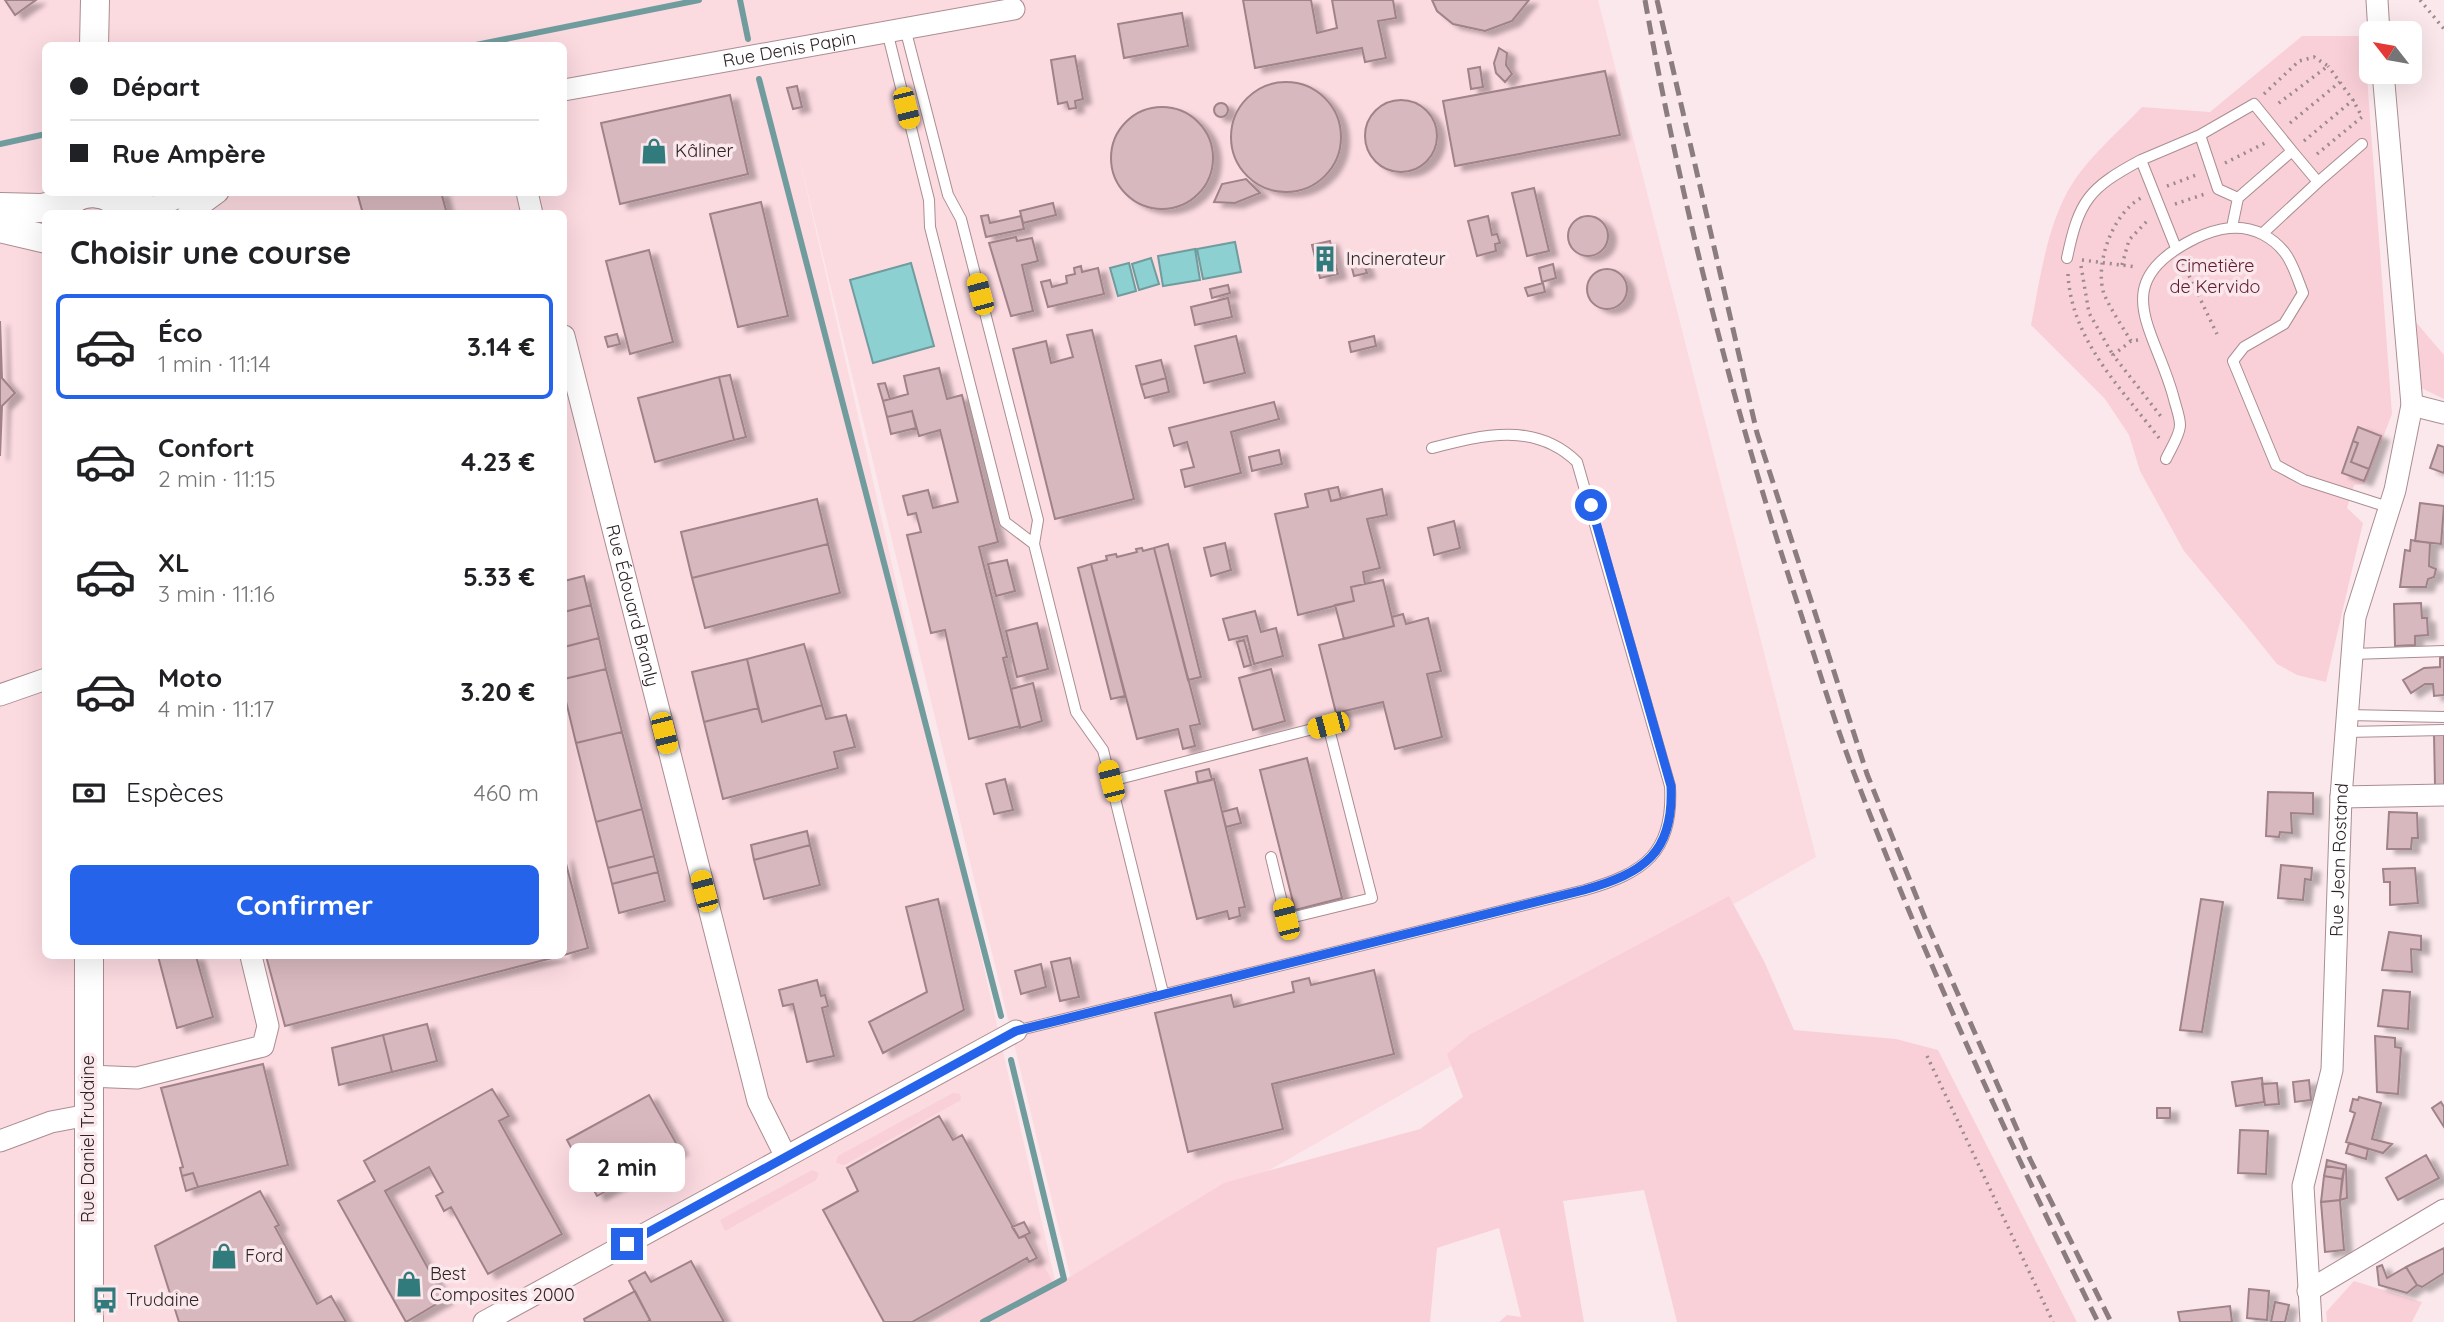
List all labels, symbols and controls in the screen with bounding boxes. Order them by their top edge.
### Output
north arrow [2359,21,2422,84]
map controls [2359,21,2422,84]
street label: Rue Denis Papin [721,26,858,72]
text: Départ [112,70,201,103]
car [891,85,922,131]
shop icon: Kâliner [639,136,669,166]
text: Rue Ampère [112,137,266,170]
place label: Kâliner [675,139,734,162]
text: Choisir une course [70,232,351,272]
building icon: Incinerateur [1310,244,1340,274]
place label: Incinerateur [1346,247,1446,270]
park label: Cimetière de Kervido [2170,254,2260,298]
car [965,271,996,317]
icon: car [74,315,137,378]
text: Éco [158,316,203,349]
text: 3.14 € [467,330,535,363]
text: 1 min · 11:14 [158,349,271,378]
icon: car [74,430,137,493]
text: Confort [158,431,255,464]
text: 4.23 € [461,445,535,478]
text: 2 min · 11:15 [158,464,276,493]
route start [1575,489,1607,521]
street label: Rue Édouard Branly [601,522,664,689]
icon: car [74,545,137,608]
text: XL [158,546,190,579]
text: 5.33 € [463,560,535,593]
text: 3 min · 11:16 [158,579,275,608]
icon: car [74,660,137,723]
text: Moto [158,661,222,694]
text: 3.20 € [460,675,535,708]
text: 4 min · 11:17 [158,694,274,723]
car [1305,709,1352,741]
car [649,710,680,756]
car [1096,758,1127,804]
icon: cash [70,774,108,812]
text: Espèces [126,776,224,809]
text: 460 m [474,778,539,807]
street label: Rue Jean Rostand [2324,782,2353,937]
button: Confirmer [70,865,539,945]
car [689,868,720,914]
car [1271,896,1302,942]
street label: Rue Daniel Trudaine [76,1055,99,1223]
callout: 2 min [569,1142,685,1192]
text: 2 min [597,1153,657,1182]
route end [611,1228,643,1260]
shop icon: Ford [209,1241,239,1271]
place label: Ford [245,1244,283,1267]
place label: Best Composites 2000 [430,1262,575,1306]
shop icon: Best Composites 2000 [394,1269,424,1299]
bus stop icon: Trudaine [90,1285,120,1315]
place label: Trudaine [126,1288,199,1311]

